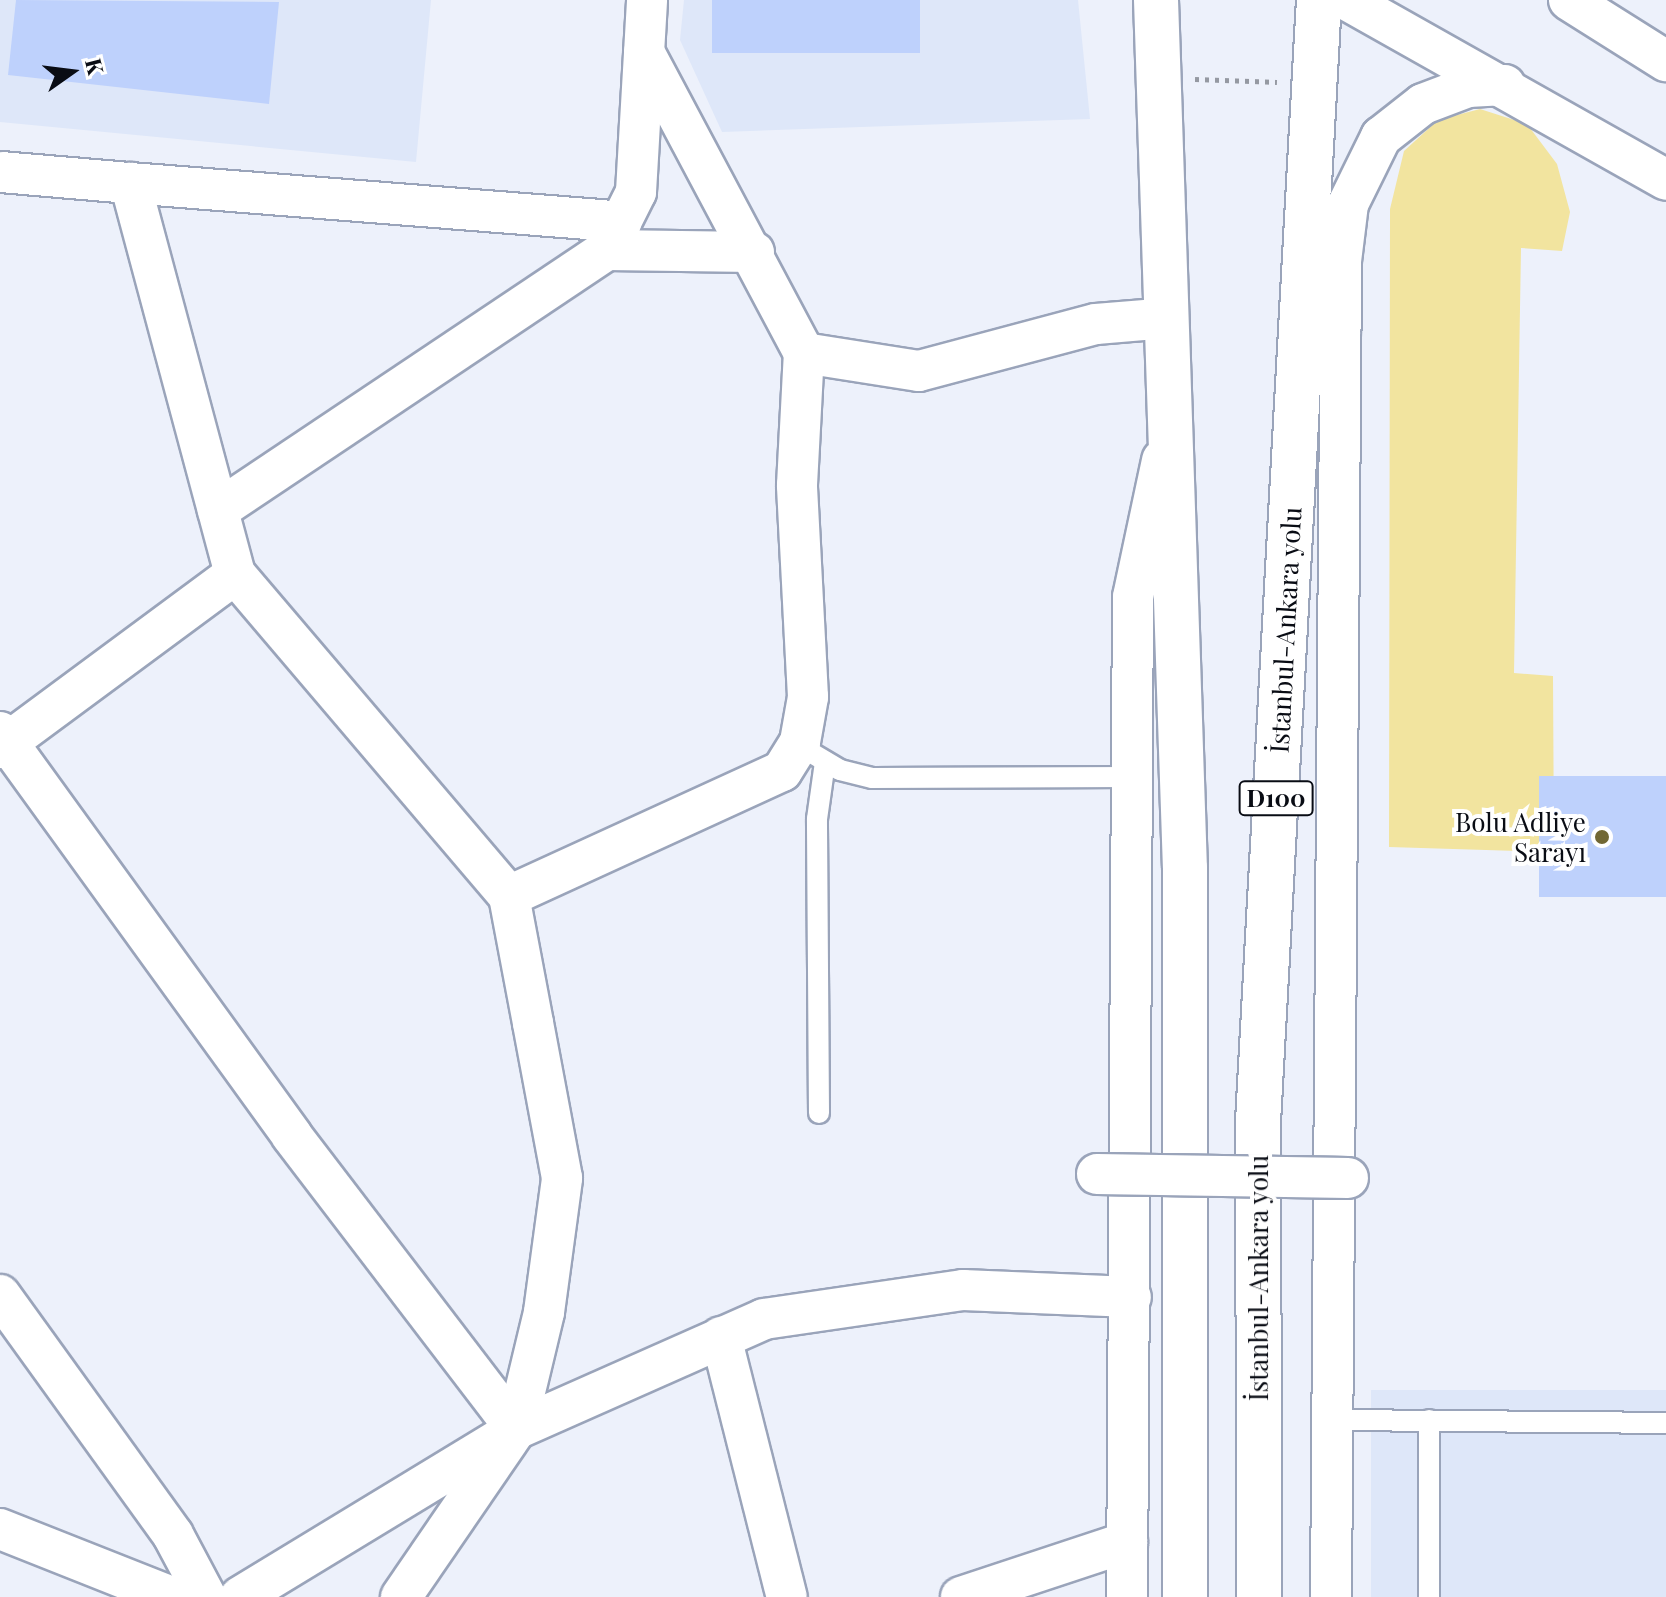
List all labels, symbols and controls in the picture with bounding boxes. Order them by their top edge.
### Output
north arrow [32,32,112,112]
text: K [79,55,112,77]
street label: İstanbul-Ankara yolu [1263,506,1307,754]
road number: D100 [1238,778,1314,818]
place label: Bolu Adliye Sarayı [1454,806,1586,868]
marker: Bolu Adliye Sarayı [1593,828,1611,846]
street label: İstanbul-Ankara yolu [1242,1154,1274,1402]

